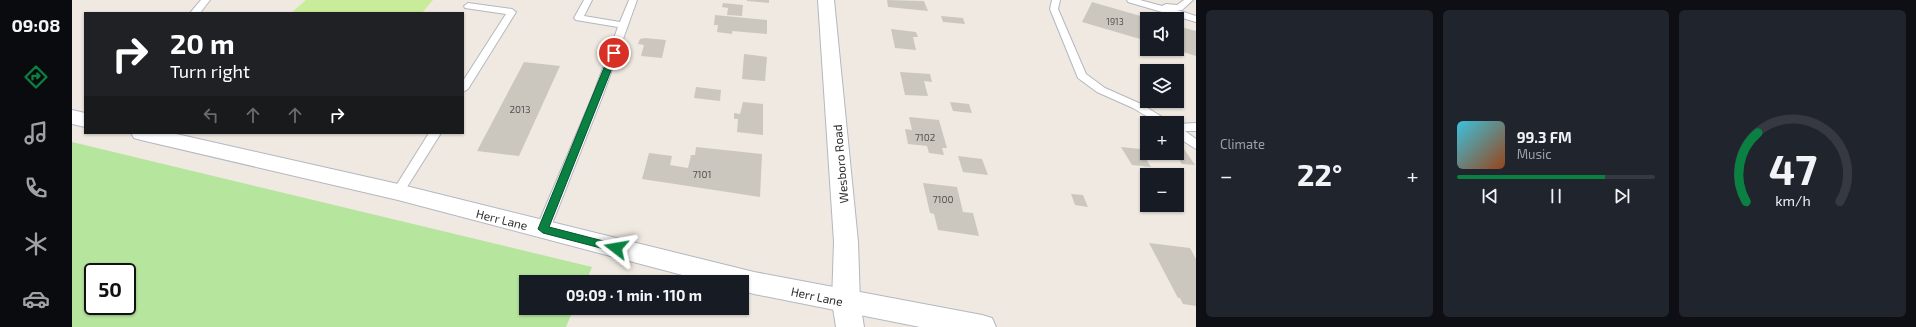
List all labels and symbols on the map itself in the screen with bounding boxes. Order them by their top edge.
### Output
house number: 1913 [1106,16,1124,27]
pin [597,36,631,70]
house number: 2013 [509,103,531,115]
street label: Wesboro Road [830,124,850,204]
house number: 7102 [915,131,936,143]
house number: 7101 [692,168,712,180]
house number: 7100 [932,193,954,205]
street label: Herr Lane [475,206,529,232]
position arrow [595,227,637,269]
speed limit sign: 50 [84,263,136,315]
street label: Herr Lane [790,284,844,308]

